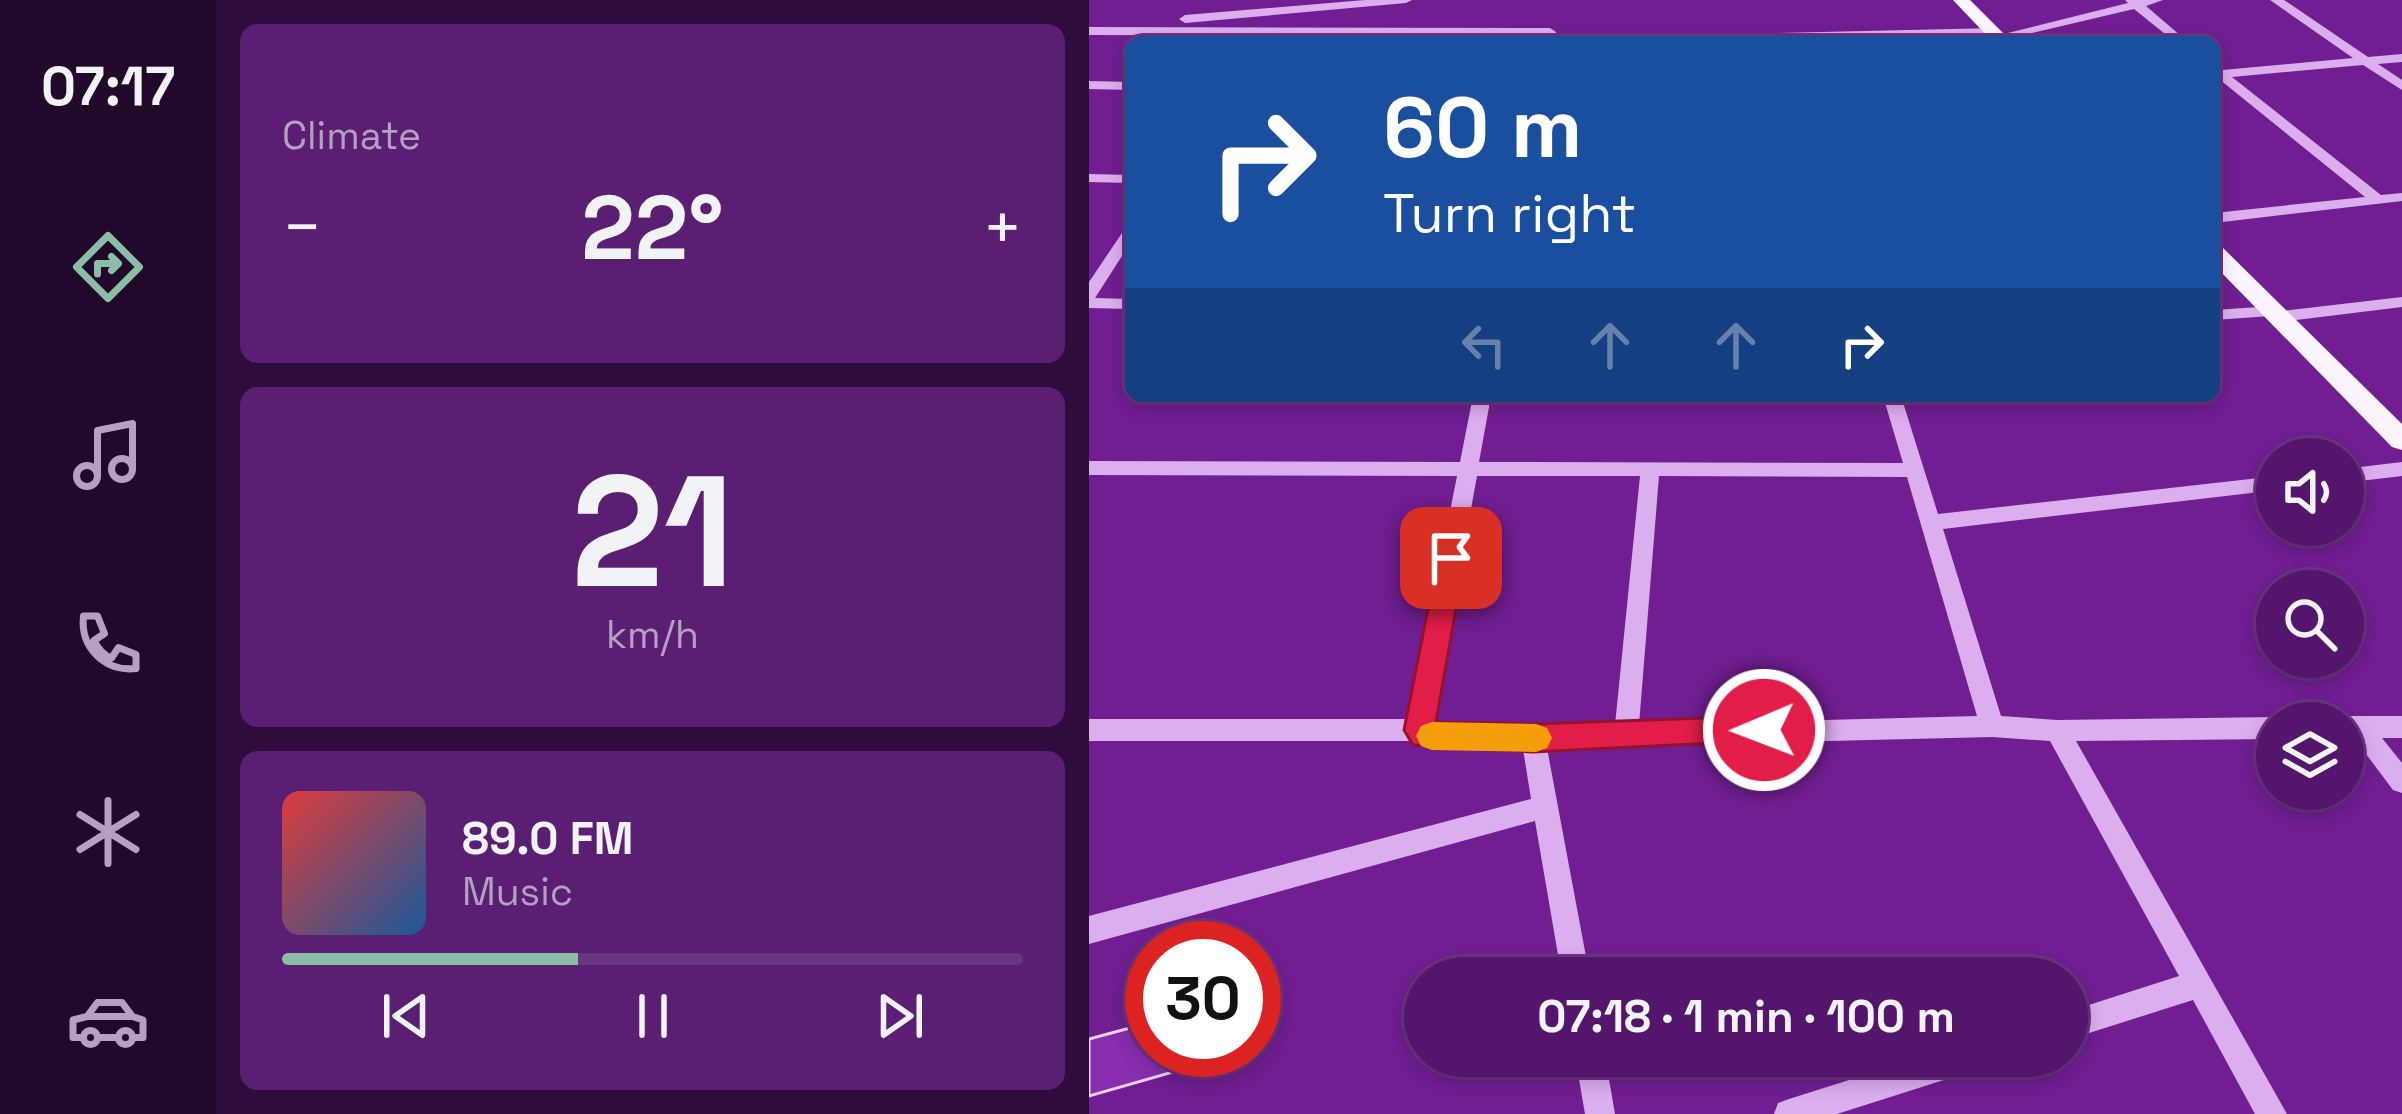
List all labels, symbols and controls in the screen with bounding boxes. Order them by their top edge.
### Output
text: 07:17 [41,52,175,121]
text: 60 m [1383,74,1582,182]
icon: right [1185,84,1341,240]
text: Climate [282,111,421,160]
text: 22° [581,170,724,285]
text: Turn right [1383,179,1636,248]
text: − [282,185,323,269]
text: + [982,185,1023,269]
icon: directions [66,225,150,309]
icon: left [1451,312,1517,378]
icon: ahead [1577,312,1643,378]
icon: ahead [1703,312,1769,378]
icon: right [1829,312,1895,378]
icon: music [66,413,150,497]
text: 21 [571,432,734,632]
map controls [2256,438,2364,810]
button: sound [2256,438,2364,546]
pin [1400,507,1502,609]
icon: arrive [1418,525,1484,591]
button: search [2256,570,2364,678]
icon: phone [66,602,150,686]
text: km/h [606,610,699,659]
position arrow [1701,667,1827,793]
button: layers [2256,702,2364,810]
icon: climate [66,790,150,874]
text: 89.0 FM [462,810,634,867]
text: Music [462,867,573,916]
speed limit sign: 30 [1125,921,1281,1077]
icon: car [66,978,150,1062]
icon: previous [373,983,439,1049]
icon: pause [620,983,686,1049]
icon: next [867,983,933,1049]
text: 07:18 · 1 min · 100 m [1537,988,1955,1045]

